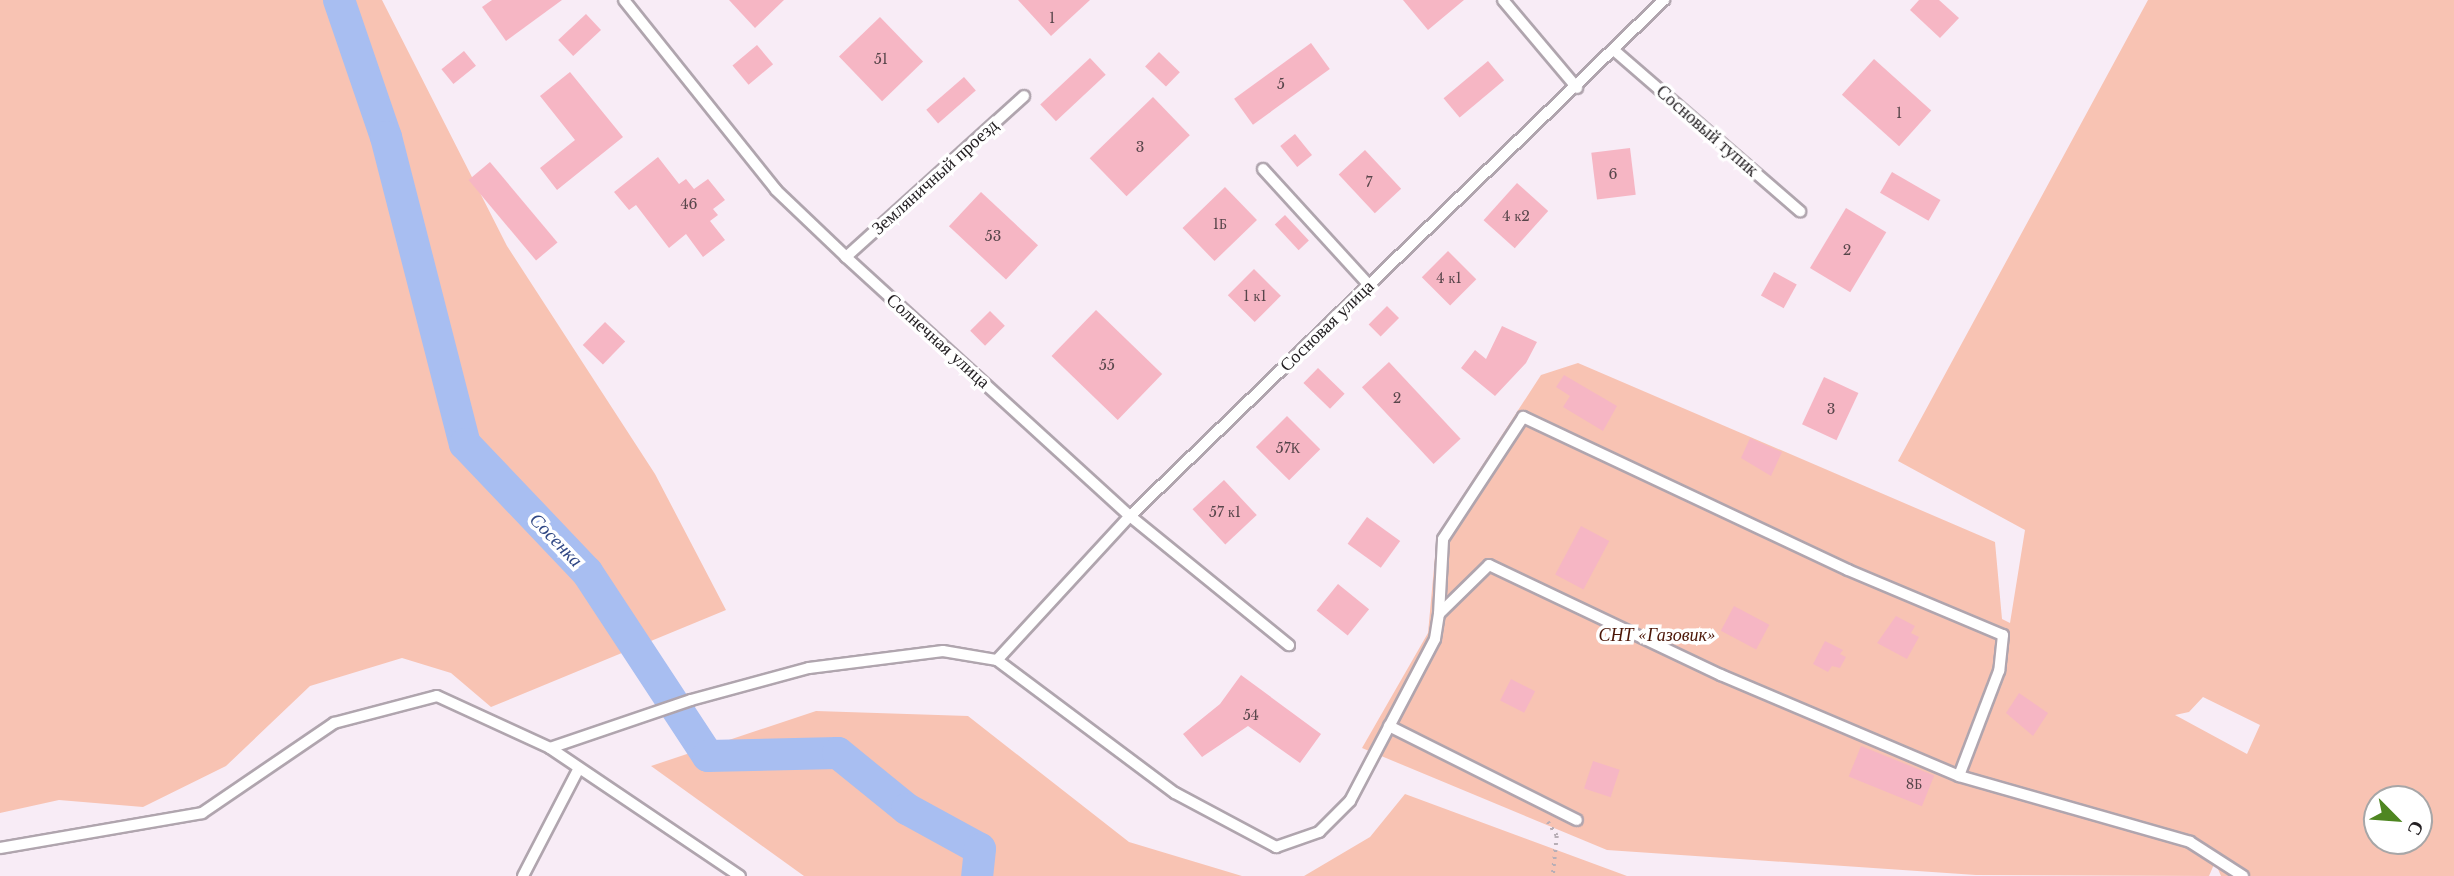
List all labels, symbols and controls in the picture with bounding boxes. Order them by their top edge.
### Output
house number: 1 [1049,10,1055,26]
house number: 51 [874,51,888,67]
house number: 5 [1277,76,1285,92]
street label: Сосновый тупик [1652,81,1762,181]
house number: 1 [1896,105,1902,121]
street label: Земляничный проезд [867,115,1003,239]
house number: 3 [1136,139,1144,155]
house number: 6 [1608,166,1618,182]
house number: 7 [1365,174,1373,190]
house number: 46 [680,196,698,212]
house number: 4 к2 [1502,208,1530,224]
house number: 1Б [1213,216,1227,232]
house number: 53 [985,228,1001,244]
house number: 2 [1843,242,1851,258]
house number: 4 к1 [1436,270,1462,286]
street label: Сосновая улица [1276,276,1378,376]
house number: 1 к1 [1243,288,1267,304]
street label: Солнечная улица [882,289,994,393]
house number: 55 [1099,357,1115,373]
house number: 2 [1393,390,1401,406]
house number: 3 [1827,401,1835,417]
house number: 57К [1276,440,1300,456]
house number: 57 к1 [1209,504,1241,520]
water label: Сосенка [525,508,587,572]
park label: СНТ «Газовик» [1599,624,1715,646]
house number: 54 [1243,707,1259,723]
house number: 8Б [1906,776,1922,792]
north arrow [2363,785,2433,855]
text: С [2402,817,2429,839]

